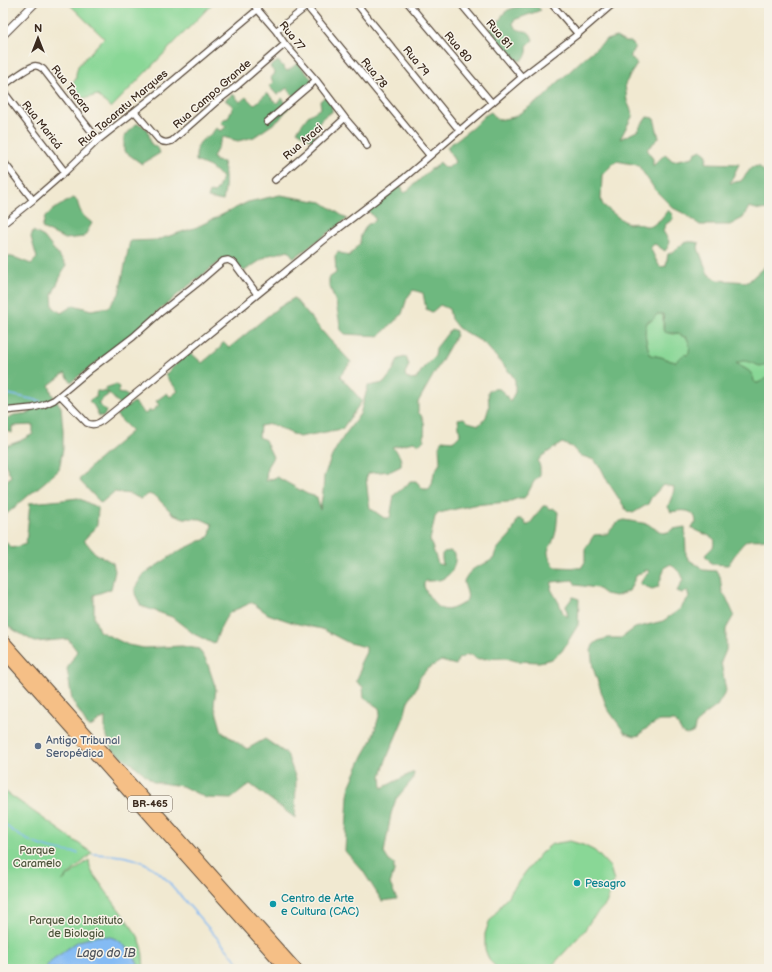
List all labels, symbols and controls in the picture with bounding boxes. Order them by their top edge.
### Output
street label: Rua 81 [483,17,515,51]
north arrow [18,18,58,58]
street label: Rua 77 [276,19,308,54]
text: N [34,22,42,35]
street label: Rua 80 [441,29,475,65]
street label: Rua 79 [400,43,432,79]
street label: Rua 78 [358,55,390,91]
street label: Rua Campo Grande [170,56,254,131]
street label: Rua Tacara [48,63,94,115]
street label: Rua Tacaratu Marques [76,66,171,149]
street label: Rua Maricá [19,98,65,152]
street label: Rua Araci [281,121,325,163]
place label: Antigo Tribunal Seropédica [46,734,120,760]
marker: Antigo Tribunal Seropédica [33,741,43,751]
road number: BR-465 [128,796,172,812]
park label: Parque Caramelo [13,844,61,870]
place label: Pesagro [585,877,626,890]
marker: Pesagro [572,878,582,888]
place label: Centro de Arte e Cultura (CAC) [281,892,359,918]
marker: Centro de Arte e Cultura (CAC) [268,899,278,909]
park label: Parque do Instituto de Biologia [29,914,123,940]
water label: Lago do IB [76,946,136,961]

